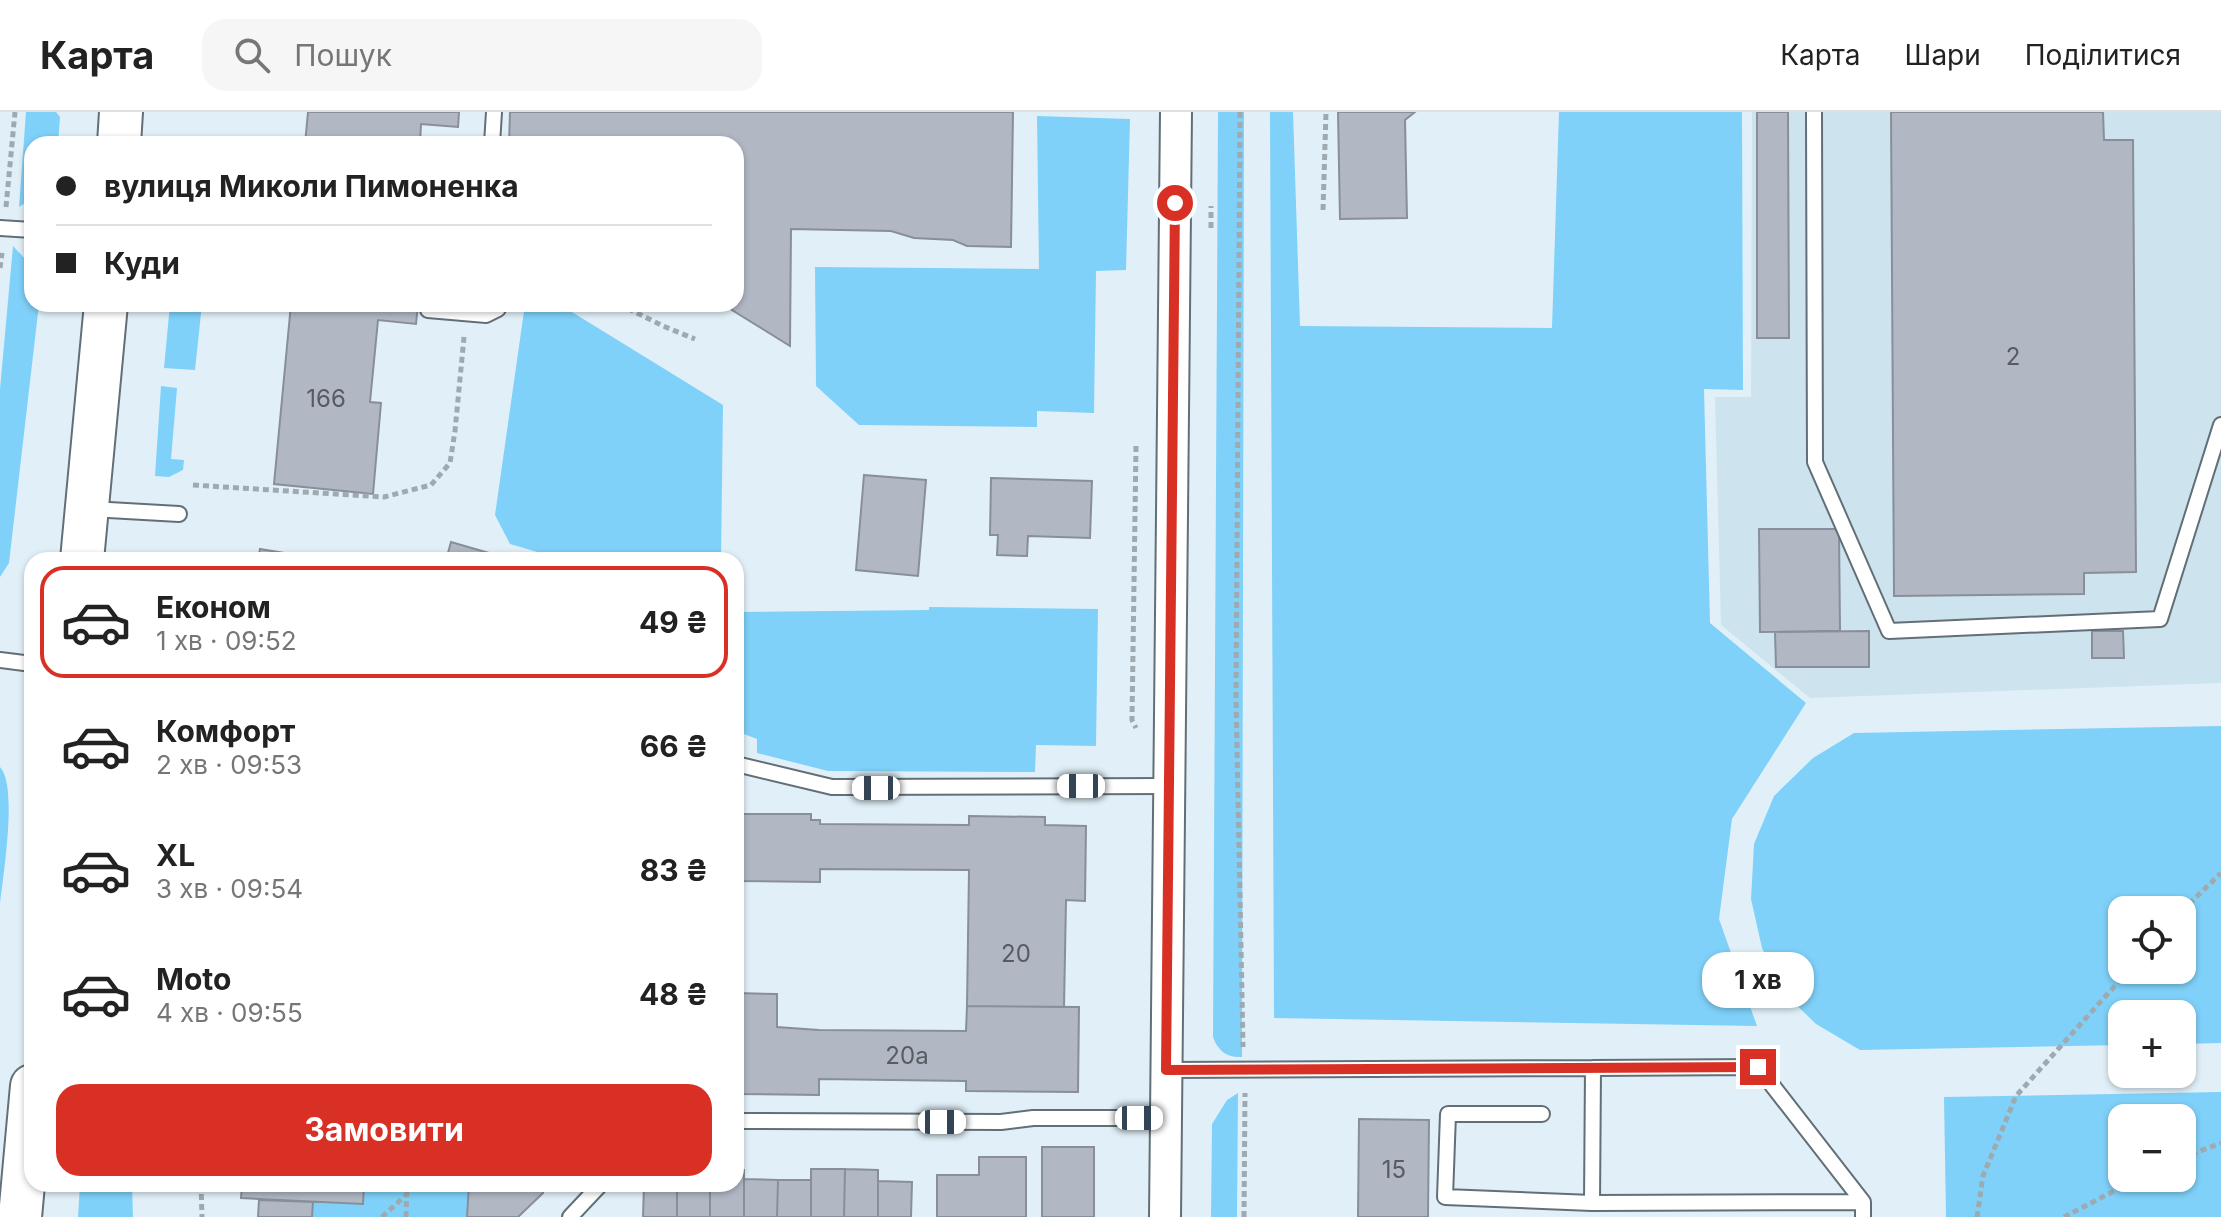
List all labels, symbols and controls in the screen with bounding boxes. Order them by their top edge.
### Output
search box [202,19,762,91]
text: Карта [40,32,154,78]
icon: search [230,33,274,77]
text: Пошук [294,37,392,73]
text: Карта [1780,38,1861,72]
text: Шари [1905,38,1981,72]
text: Поділитися [2025,38,2181,72]
text: вулиця Миколи Пимоненка [104,168,519,204]
route start [1157,185,1193,221]
text: Куди [104,245,180,281]
house number: 2 [2006,342,2020,371]
house number: 166 [306,384,346,413]
icon: car [60,586,132,658]
text: Економ [156,589,271,625]
text: 49 ₴ [639,604,708,640]
text: 1 хв · 09:52 [156,625,297,656]
icon: car [60,710,132,782]
text: Комфорт [156,713,295,749]
text: 66 ₴ [640,728,708,764]
text: 2 хв · 09:53 [156,749,302,780]
car [1057,774,1105,798]
car [852,776,900,800]
icon: car [60,834,132,906]
text: XL [156,837,195,873]
text: 83 ₴ [640,852,708,888]
text: 3 хв · 09:54 [156,873,303,904]
map controls [2108,896,2196,1192]
button: locate [2108,896,2196,984]
house number: 20 [1001,939,1031,968]
callout: 1 хв [1702,951,1814,1007]
icon: car [60,958,132,1030]
text: Moto [156,961,231,997]
text: 1 хв [1734,964,1782,995]
text: 48 ₴ [639,976,708,1012]
text: 4 хв · 09:55 [156,997,303,1028]
button: + [2108,1000,2196,1088]
house number: 20а [885,1041,929,1070]
route end [1740,1049,1776,1085]
button: Замовити [56,1084,712,1176]
button: − [2108,1104,2196,1192]
car [1115,1106,1163,1130]
car [918,1110,966,1134]
house number: 15 [1382,1155,1406,1184]

